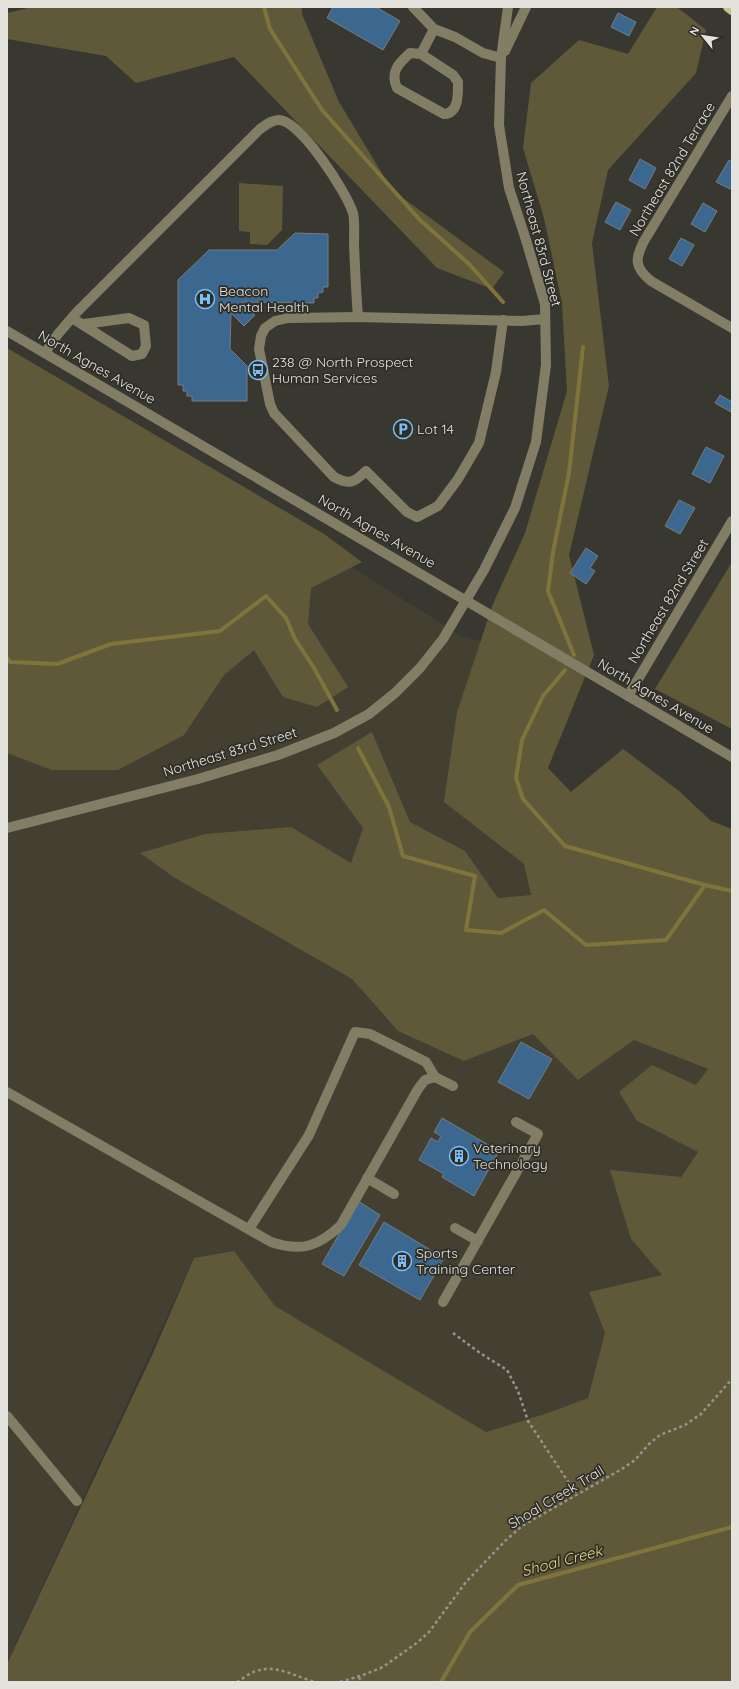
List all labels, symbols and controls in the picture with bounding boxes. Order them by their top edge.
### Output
north arrow [683,16,723,56]
text: N [686,24,702,38]
street label: Northeast 82nd Terrace [625,99,719,239]
street label: Northeast 83rd Street [512,170,566,309]
place label: Beacon Mental Health [219,282,309,316]
hospital icon: Beacon Mental Health [194,288,216,310]
street label: North Agnes Avenue [35,326,159,408]
place label: 238 @ North Prospect Human Services [272,353,414,387]
bus stop icon: 238 @ North Prospect Human Services [247,359,269,381]
parking icon: Lot 14 [392,418,414,440]
place label: Lot 14 [417,420,454,438]
street label: North Agnes Avenue [315,490,439,572]
street label: Northeast 82nd Street [624,535,712,667]
street label: North Agnes Avenue [595,654,718,738]
street label: Northeast 83rd Street [161,723,299,781]
place label: Veterinary Technology [473,1139,548,1173]
building icon: Veterinary Technology [448,1145,470,1167]
place label: Sports Training Center [416,1244,516,1278]
building icon: Sports Training Center [391,1250,413,1272]
street label: Shoal Creek Trail [505,1461,607,1533]
water label: Shoal Creek [519,1540,606,1580]

